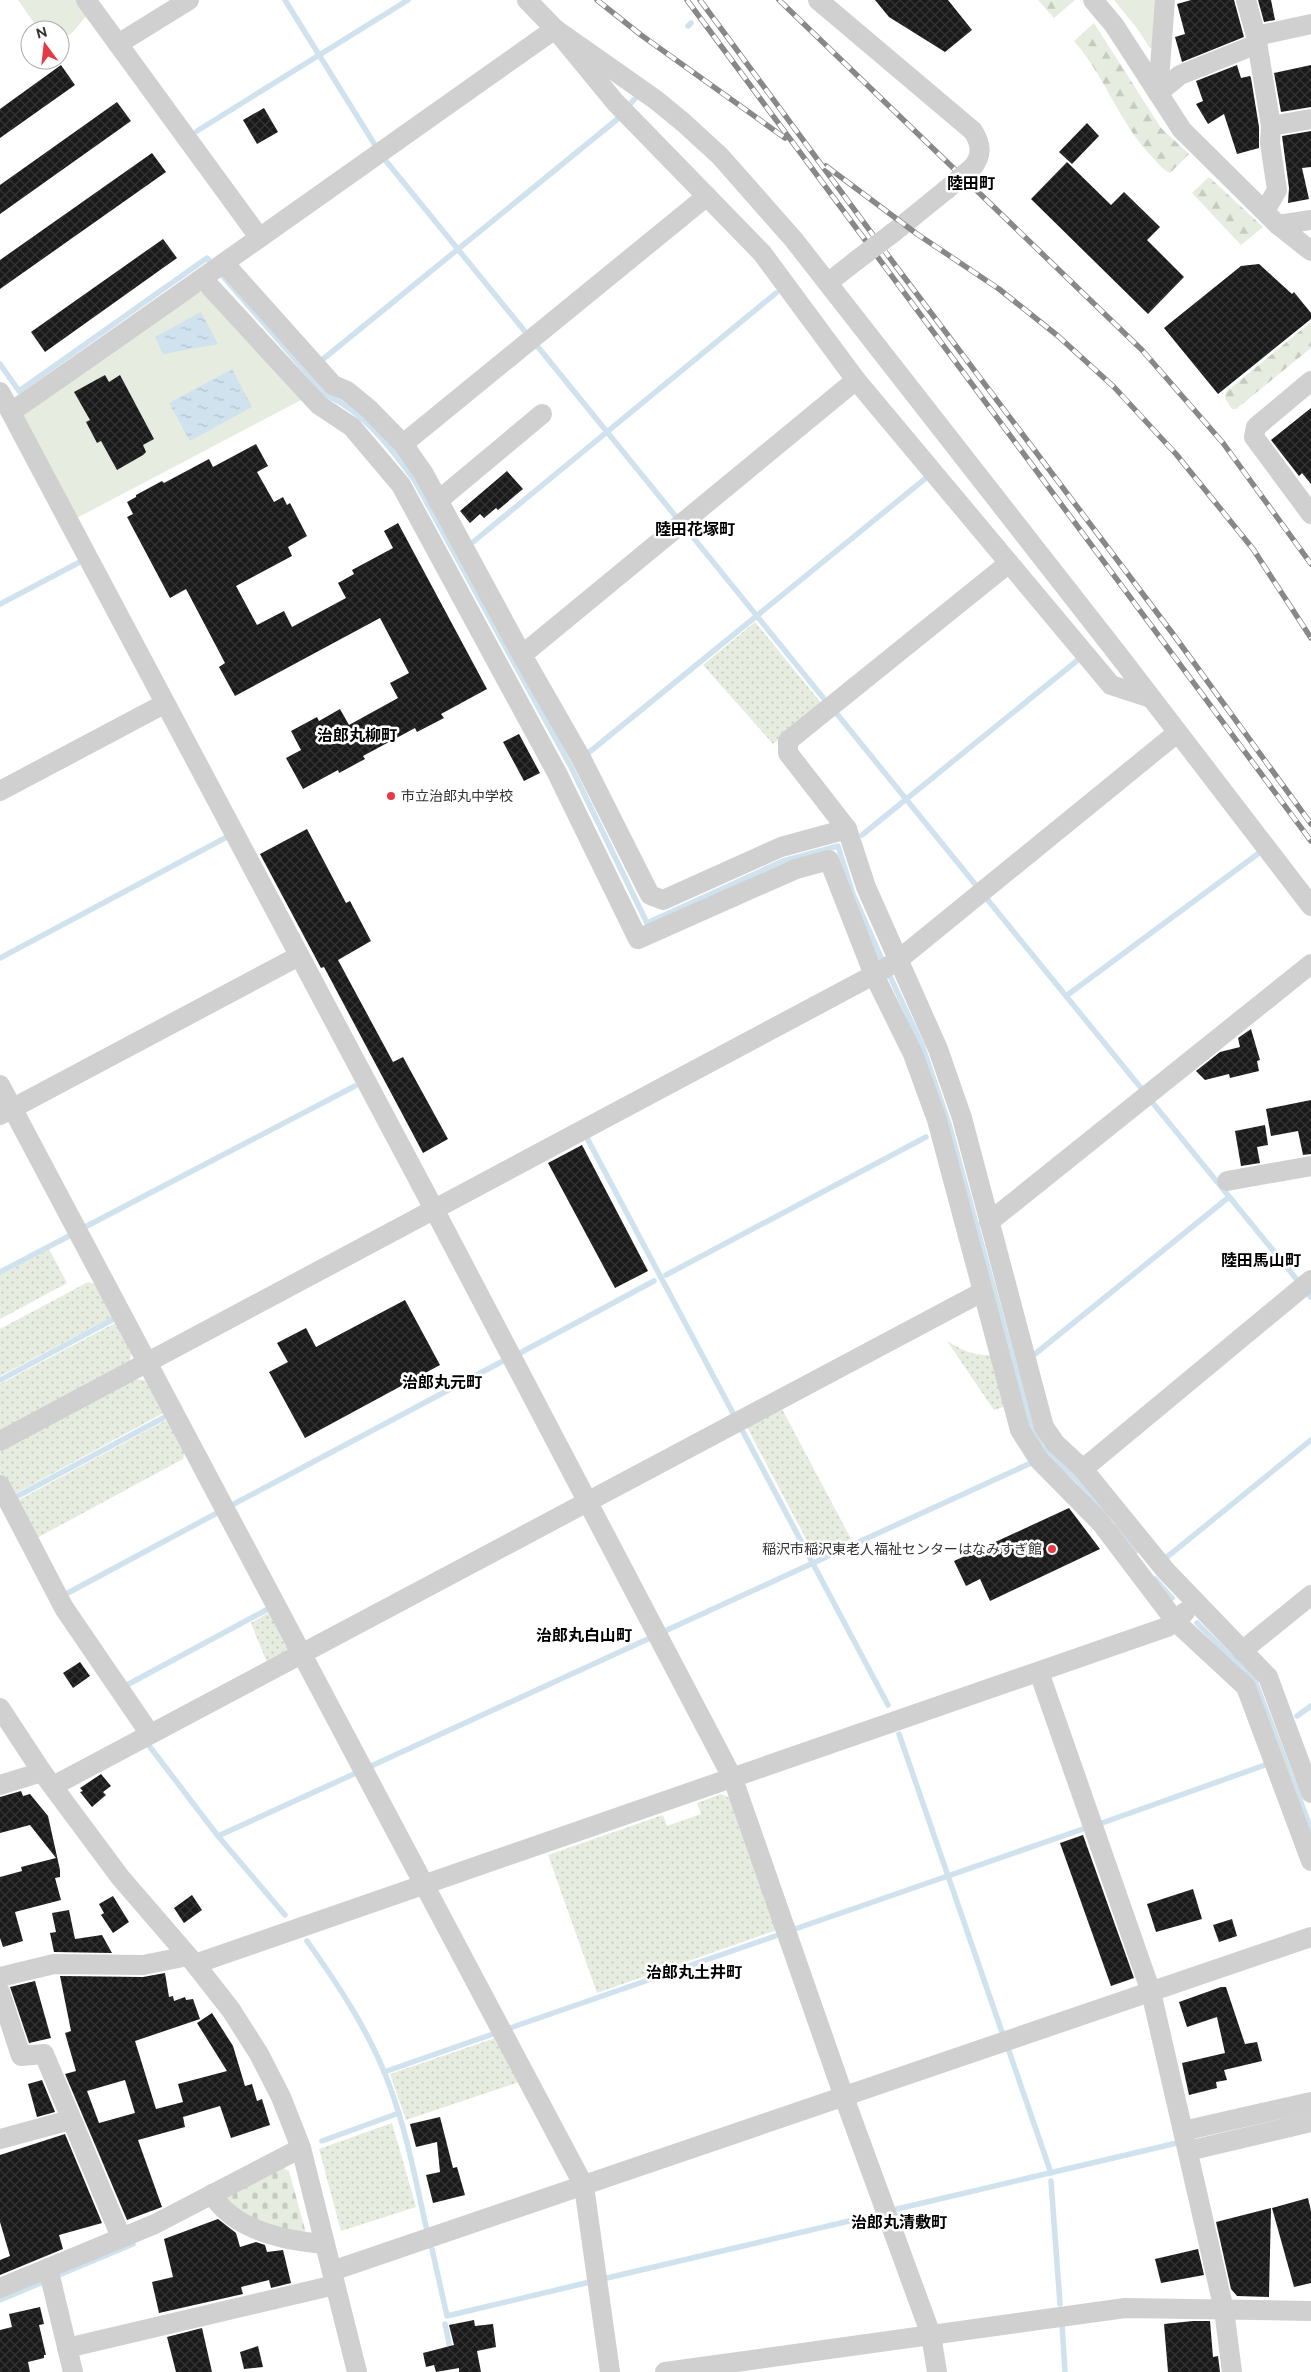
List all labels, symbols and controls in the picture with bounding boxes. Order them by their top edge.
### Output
north arrow [20,20,70,70]
text: N [34,23,49,42]
district label: 陸田町 [947,174,995,193]
district label: 陸田花塚町 [655,520,735,539]
district label: 治郎丸柳町 [317,726,397,745]
place label: 市立治郎丸中学校 [401,788,513,804]
marker: 市立治郎丸中学校 [385,790,397,802]
district label: 陸田馬山町 [1221,1251,1301,1270]
district label: 治郎丸元町 [402,1373,482,1392]
place label: 稲沢市稲沢東老人福祉センターはなみすぎ館 [762,1541,1042,1557]
marker: 稲沢市稲沢東老人福祉センターはなみすぎ館 [1046,1543,1058,1555]
district label: 治郎丸白山町 [536,1626,632,1645]
district label: 治郎丸土井町 [646,1963,742,1982]
district label: 治郎丸清敷町 [851,2213,947,2232]

